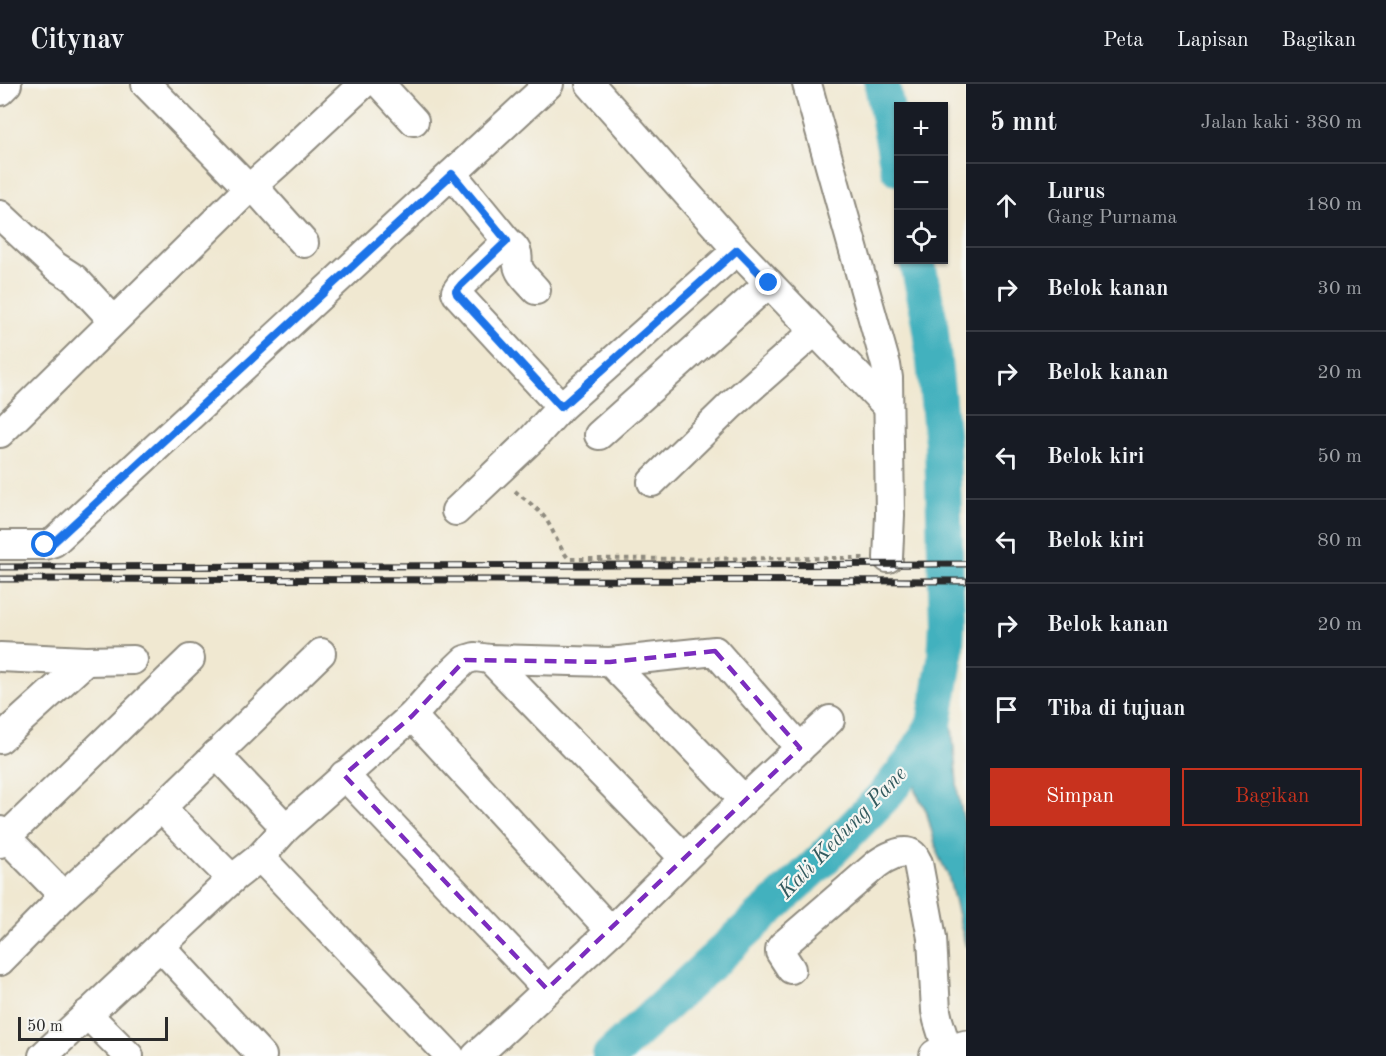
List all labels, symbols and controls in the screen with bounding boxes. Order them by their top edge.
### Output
text: Citynav [30,27,125,55]
text: Peta [1103,30,1144,51]
text: Lapisan [1177,30,1248,51]
text: Bagikan [1281,30,1356,51]
map controls [894,102,948,264]
button: + [894,102,948,156]
text: 5 mnt [990,110,1057,136]
text: Jalan kaki · 380 m [1200,113,1362,133]
button: − [894,156,948,210]
text: Lurus [1047,181,1105,203]
icon: ahead [990,189,1023,222]
text: 180 m [1306,195,1362,215]
text: Gang Purnama [1047,208,1177,228]
button: locate [894,210,948,264]
route end [755,269,781,295]
icon: right [990,273,1023,306]
text: Belok kanan [1047,278,1169,300]
text: 30 m [1317,279,1362,299]
icon: right [990,357,1023,390]
text: Belok kanan [1047,362,1169,384]
text: 20 m [1317,363,1362,383]
icon: left [990,441,1023,474]
text: Belok kiri [1047,446,1144,468]
text: 50 m [1317,447,1362,467]
icon: left [990,525,1023,558]
text: Belok kiri [1047,530,1144,552]
route start [31,531,57,557]
text: 80 m [1317,531,1362,551]
icon: right [990,609,1023,642]
text: Belok kanan [1047,614,1169,636]
text: 20 m [1317,615,1362,635]
icon: arrive [990,693,1023,726]
text: Tiba di tujuan [1047,698,1185,720]
water label: Kali Kedung Pane [774,763,911,904]
button: Simpan [990,768,1170,826]
button: Bagikan [1182,768,1362,826]
scale bar [18,1014,168,1042]
text: 50 m [27,1019,63,1035]

